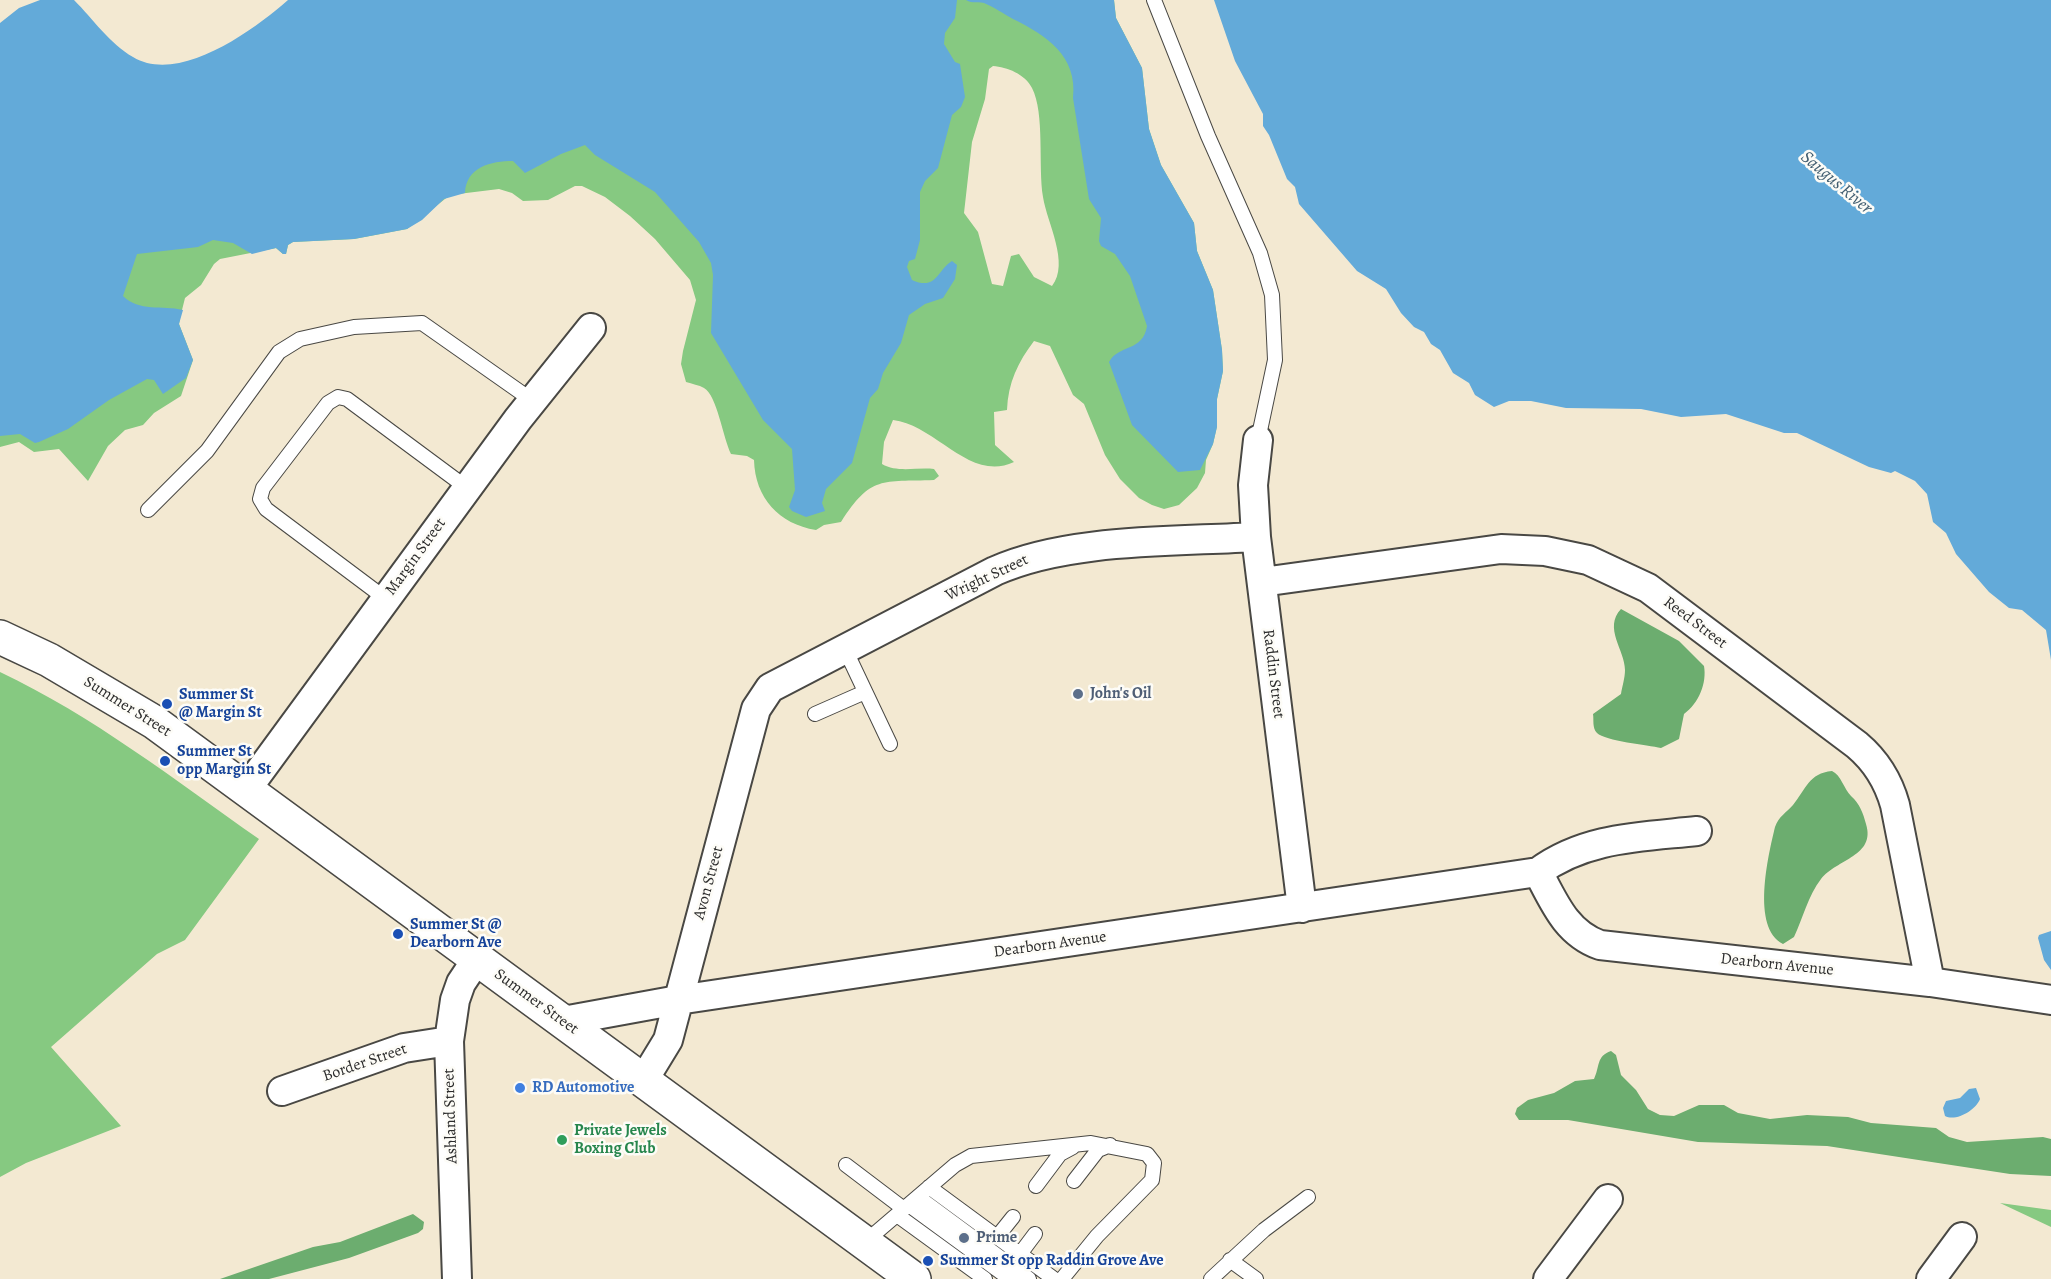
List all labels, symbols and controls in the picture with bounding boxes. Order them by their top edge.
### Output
water label: Saugus River [1796,147,1876,219]
street label: Margin Street [382,515,450,599]
street label: Wright Street [942,550,1032,606]
street label: Reed Street [1659,593,1731,653]
street label: Raddin Street [1258,628,1288,720]
street label: Summer Street [80,672,174,742]
place label: John's Oil [1090,684,1152,704]
place label: Summer St @ Margin St [179,685,262,723]
marker: John's Oil [1071,687,1085,701]
marker: Summer St @ Margin St [160,697,174,711]
place label: Summer St opp Margin St [177,742,271,780]
marker: Summer St opp Margin St [158,754,172,768]
street label: Avon Street [690,844,728,922]
place label: Summer St @ Dearborn Ave [410,915,502,953]
marker: Summer St @ Dearborn Ave [391,927,405,941]
street label: Dearborn Avenue [992,928,1108,962]
street label: Dearborn Avenue [1719,950,1835,980]
street label: Summer Street [490,965,582,1039]
street label: Border Street [320,1040,410,1086]
street label: Ashland Street [440,1068,462,1164]
place label: RD Automotive [532,1078,634,1098]
marker: RD Automotive [513,1081,527,1095]
place label: Private Jewels Boxing Club [574,1121,667,1159]
marker: Private Jewels Boxing Club [555,1133,569,1147]
place label: Prime [976,1228,1017,1248]
marker: Prime [957,1231,971,1245]
place label: Summer St opp Raddin Grove Ave [940,1251,1164,1271]
marker: Summer St opp Raddin Grove Ave [921,1254,935,1268]

